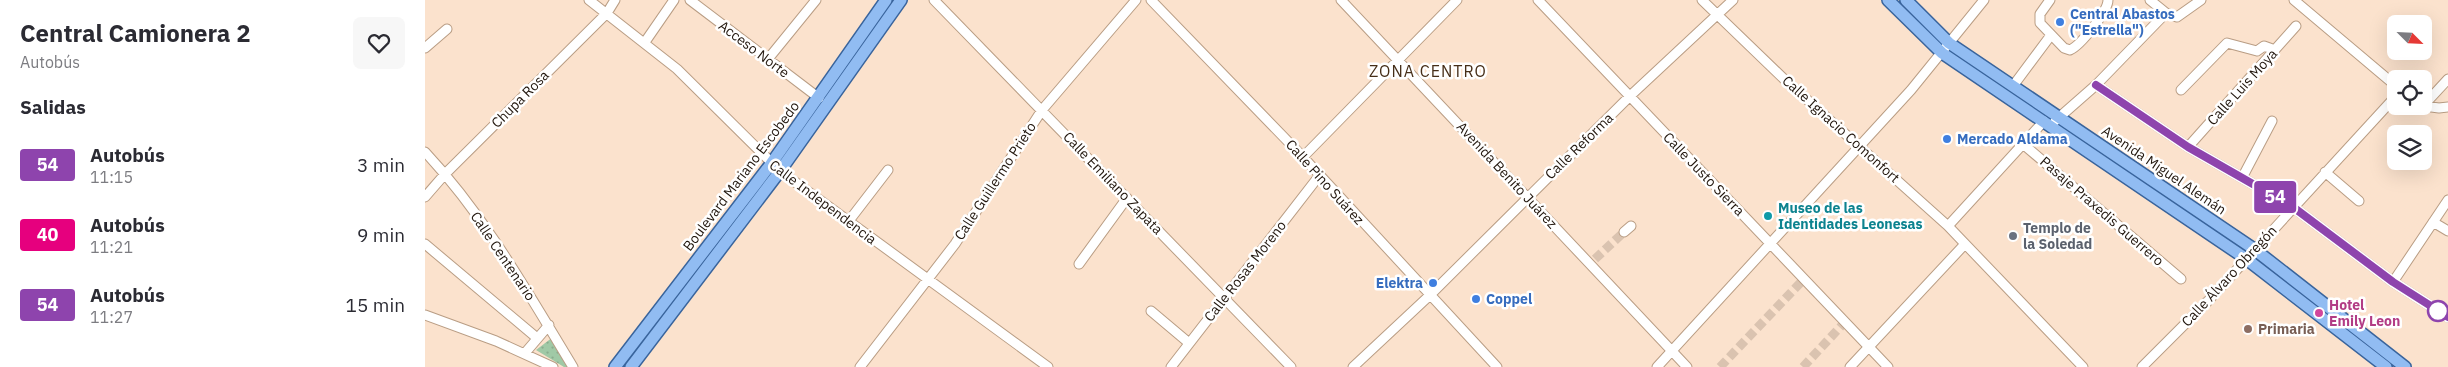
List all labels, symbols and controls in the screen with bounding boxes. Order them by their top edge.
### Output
place label: Central Abastos ("Estrella") [2070,5,2175,39]
north arrow [2387,15,2433,60]
map controls [2387,15,2432,170]
marker: Central Abastos ("Estrella") [2054,16,2066,28]
text: Central Camionera 2 [20,17,251,49]
button: heart [353,17,405,69]
street label: Acceso Norte [715,17,793,82]
street label: Calle Luis Moya [2203,45,2281,129]
text: Autobús [20,52,80,72]
district label: ZONA CENTRO [1369,61,1487,81]
street label: Chupa Rosa [487,66,553,132]
button: locate [2387,70,2432,115]
street label: Calle Ignacio Comonfort [1779,72,1903,187]
text: Salidas [20,95,86,119]
street label: Boulevard Mariano Escobedo [679,98,803,254]
street label: Calle Reforma [1541,108,1617,183]
street label: Avenida Benito Juárez [1453,118,1562,233]
street label: Calle Guillermo Prieto [950,119,1040,243]
street label: Avenida Miguel Alemán [2098,122,2230,218]
button: layers [2387,125,2432,170]
street label: Calle Emiliano Zapata [1059,128,1167,239]
street label: Calle Justo Sierra [1659,128,1749,220]
place label: Mercado Aldama [1957,130,2068,148]
marker: Mercado Aldama [1941,133,1953,145]
street label: Calle Pino Suárez [1282,136,1368,229]
text: Autobús [90,143,165,167]
street label: Pasaje Praxedis Guerrero [2036,152,2168,270]
text: 54 [37,153,58,176]
text: 3 min [357,153,405,177]
street label: Calle Independencia [766,156,881,248]
text: 11:15 [90,167,133,187]
line badge: 54 [2253,181,2297,213]
text: 54 [2264,185,2286,208]
place label: Museo de las Identidades Leonesas [1778,199,1923,233]
street label: Calle Centenario [467,208,539,304]
marker: Museo de las Identidades Leonesas [1762,210,1774,222]
text: Autobús [90,213,165,237]
street label: Calle Rosas Moreno [1200,217,1290,325]
place label: Templo de la Soledad [2023,219,2092,253]
street label: Calle Álvaro Obregón [2177,221,2280,330]
text: 40 [37,223,58,246]
text: 9 min [357,223,405,247]
marker: Templo de la Soledad [2007,230,2019,242]
text: 11:21 [90,237,133,257]
place label: Elektra [1376,274,1423,292]
marker: Elektra [1427,277,1439,289]
text: Autobús [90,283,165,307]
place label: Coppel [1486,290,1532,308]
text: 54 [37,293,58,316]
text: 15 min [346,293,405,317]
marker: Coppel [1470,293,1482,305]
place label: Hotel Emily Leon [2329,296,2400,330]
unlabelled marker [2427,300,2448,322]
text: 11:27 [90,307,133,327]
marker: Hotel Emily Leon [2313,307,2325,319]
place label: Primaria [2258,320,2315,338]
marker: Primaria [2242,323,2254,335]

